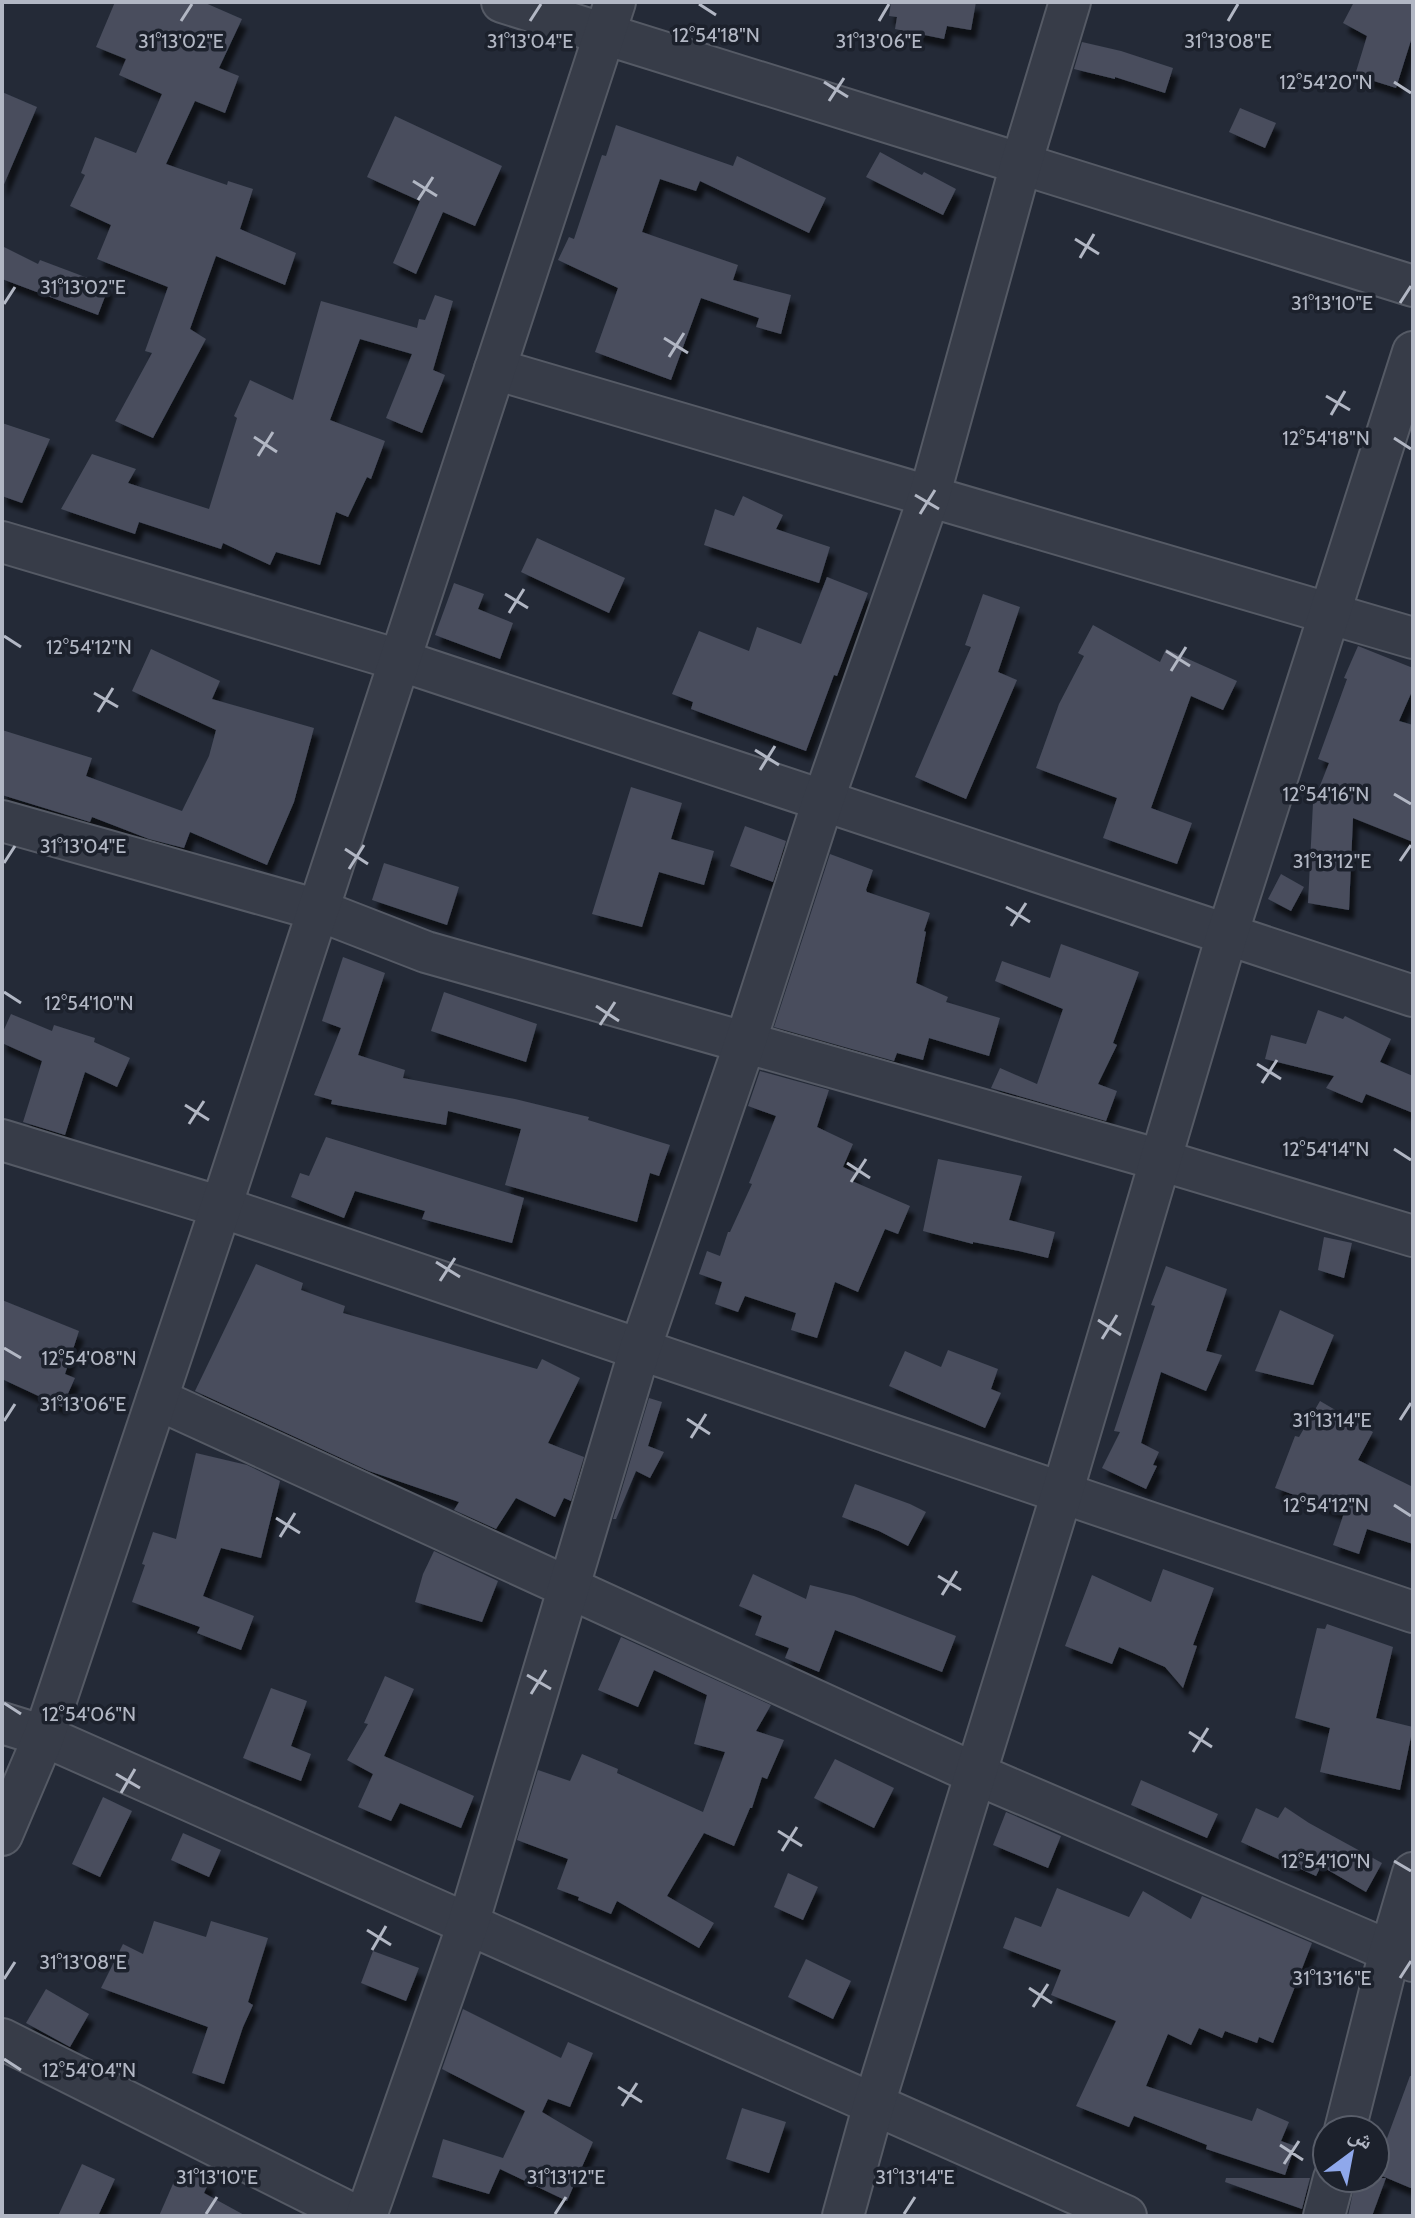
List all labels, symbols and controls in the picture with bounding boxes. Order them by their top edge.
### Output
text: 12°54'18"N [672,23,760,47]
text: 31°13'02"E [138,29,224,53]
text: 31°13'04"E [487,29,573,53]
text: 31°13'06"E [836,29,922,53]
text: 31°13'08"E [1184,29,1272,53]
text: 12°54'20"N [1279,70,1373,94]
text: 31°13'02"E [40,275,126,299]
text: 31°13'10"E [1291,291,1373,315]
text: 12°54'18"N [1282,426,1370,450]
text: 12°54'12"N [46,635,132,659]
text: 12°54'16"N [1283,782,1369,806]
text: 31°13'04"E [40,834,126,858]
text: 31°13'12"E [1293,849,1371,873]
text: 12°54'10"N [44,991,134,1015]
text: 12°54'14"N [1283,1137,1369,1161]
text: 12°54'08"N [42,1346,137,1370]
text: 31°13'06"E [40,1392,126,1416]
text: 31°13'14"E [1292,1408,1372,1432]
text: 12°54'12"N [1283,1493,1369,1517]
text: 12°54'06"N [42,1702,136,1726]
text: 12°54'10"N [1281,1849,1371,1873]
text: 31°13'08"E [39,1950,127,1974]
text: 31°13'16"E [1292,1966,1372,1990]
text: 12°54'04"N [42,2058,136,2082]
north arrow [1311,2114,1391,2194]
text: ش [1344,2120,1378,2155]
text: 31°13'10"E [176,2165,258,2189]
text: 31°13'12"E [527,2165,605,2189]
text: 31°13'14"E [875,2165,955,2189]

